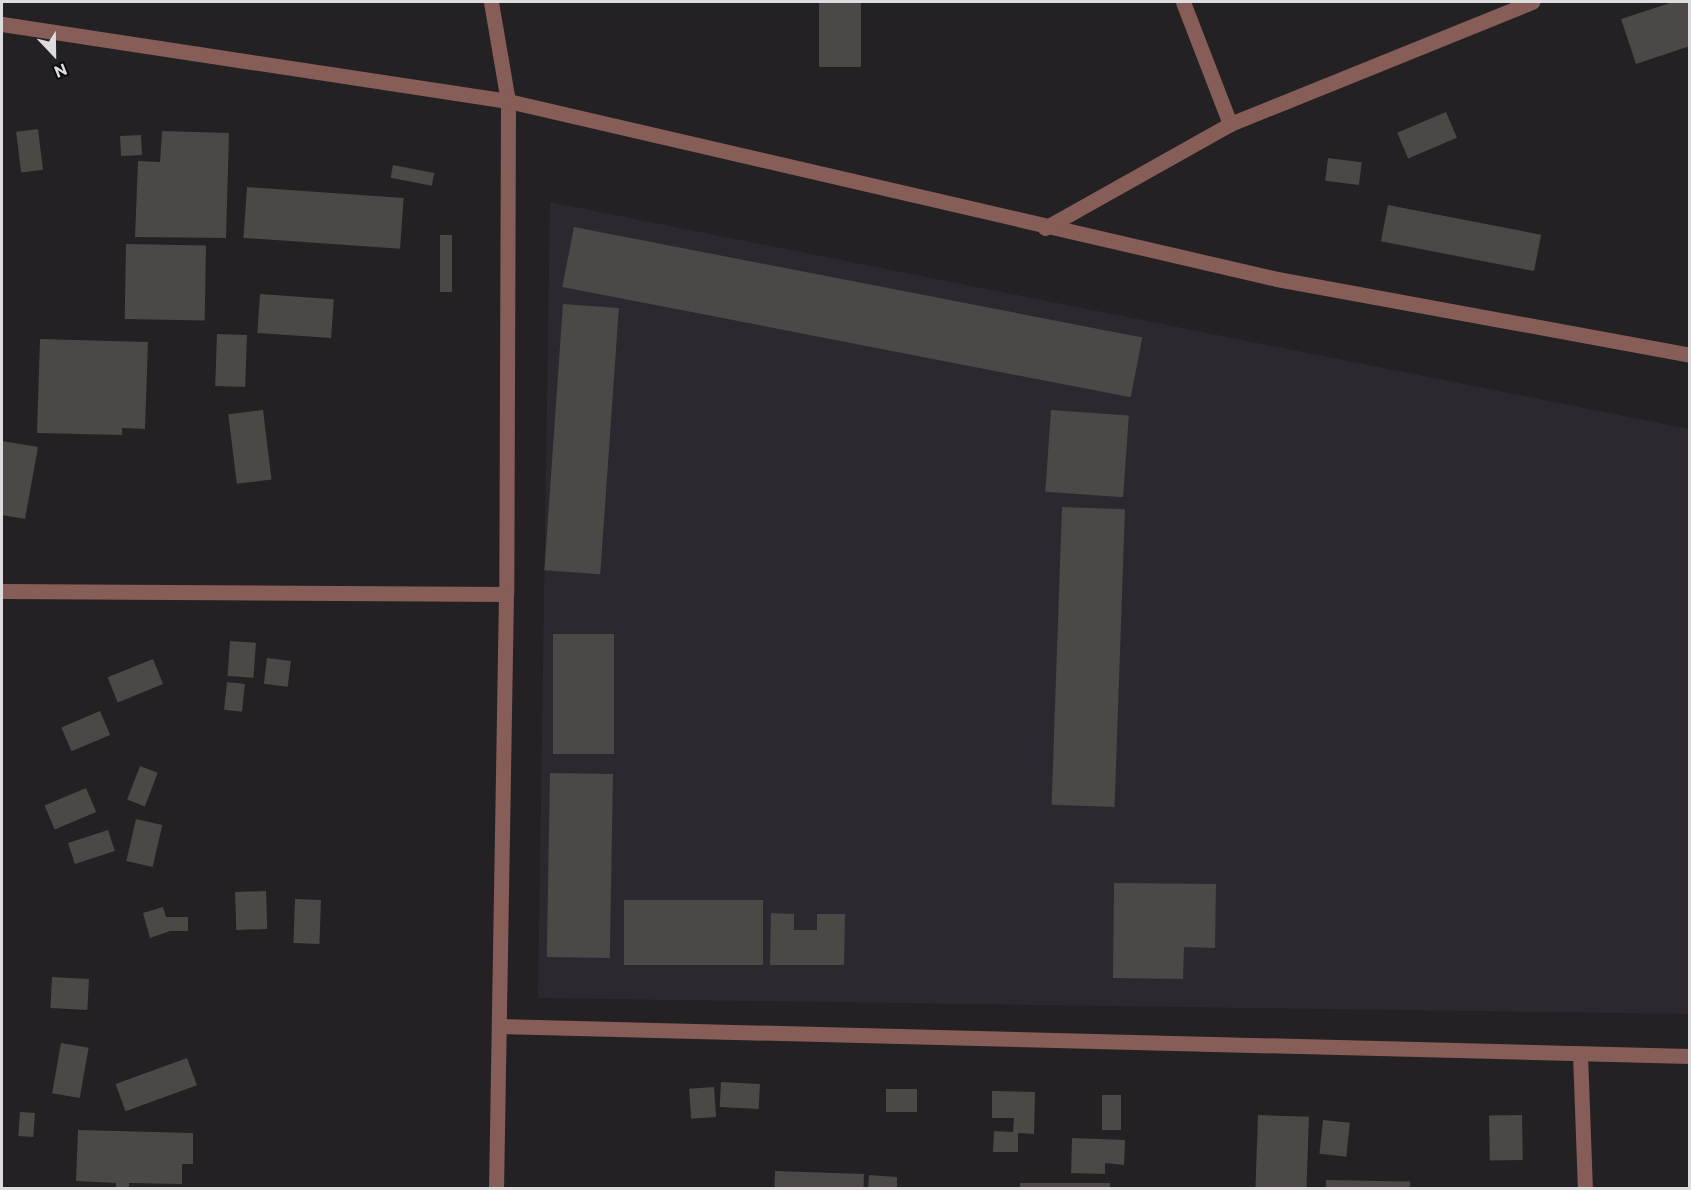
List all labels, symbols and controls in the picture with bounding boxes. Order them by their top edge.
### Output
north arrow [24,24,84,84]
text: N [52,60,70,82]

